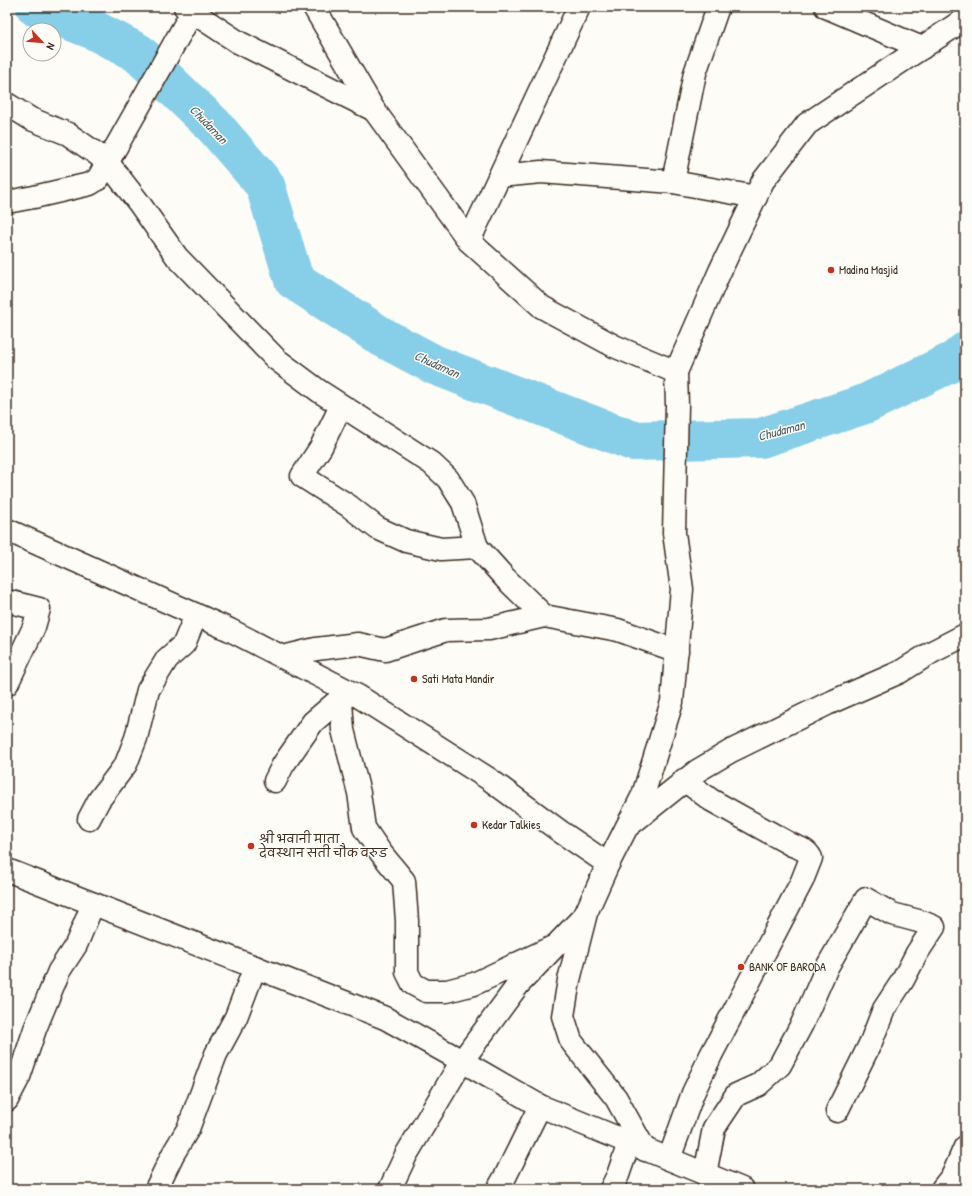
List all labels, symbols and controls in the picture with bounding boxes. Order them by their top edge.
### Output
north arrow [22,22,62,62]
text: N [43,41,59,52]
water label: Chudaman [186,101,233,148]
place label: Madina Masjid [839,261,898,278]
marker: Madina Masjid [826,265,836,275]
water label: Chudaman [412,346,464,382]
water label: Chudaman [756,415,807,445]
place label: Sati Mata Mandir [422,670,495,687]
marker: Sati Mata Mandir [409,674,419,684]
place label: Kedar Talkies [482,816,541,833]
marker: Kedar Talkies [469,820,479,830]
place label: श्री भवानी माता देवस्थान सती चौक वरुड [258,830,388,861]
marker: श्री भवानी माता देवस्थान सती चौक वरुड [246,841,256,851]
place label: BANK OF BARODA [749,958,826,975]
marker: BANK OF BARODA [736,962,746,972]

